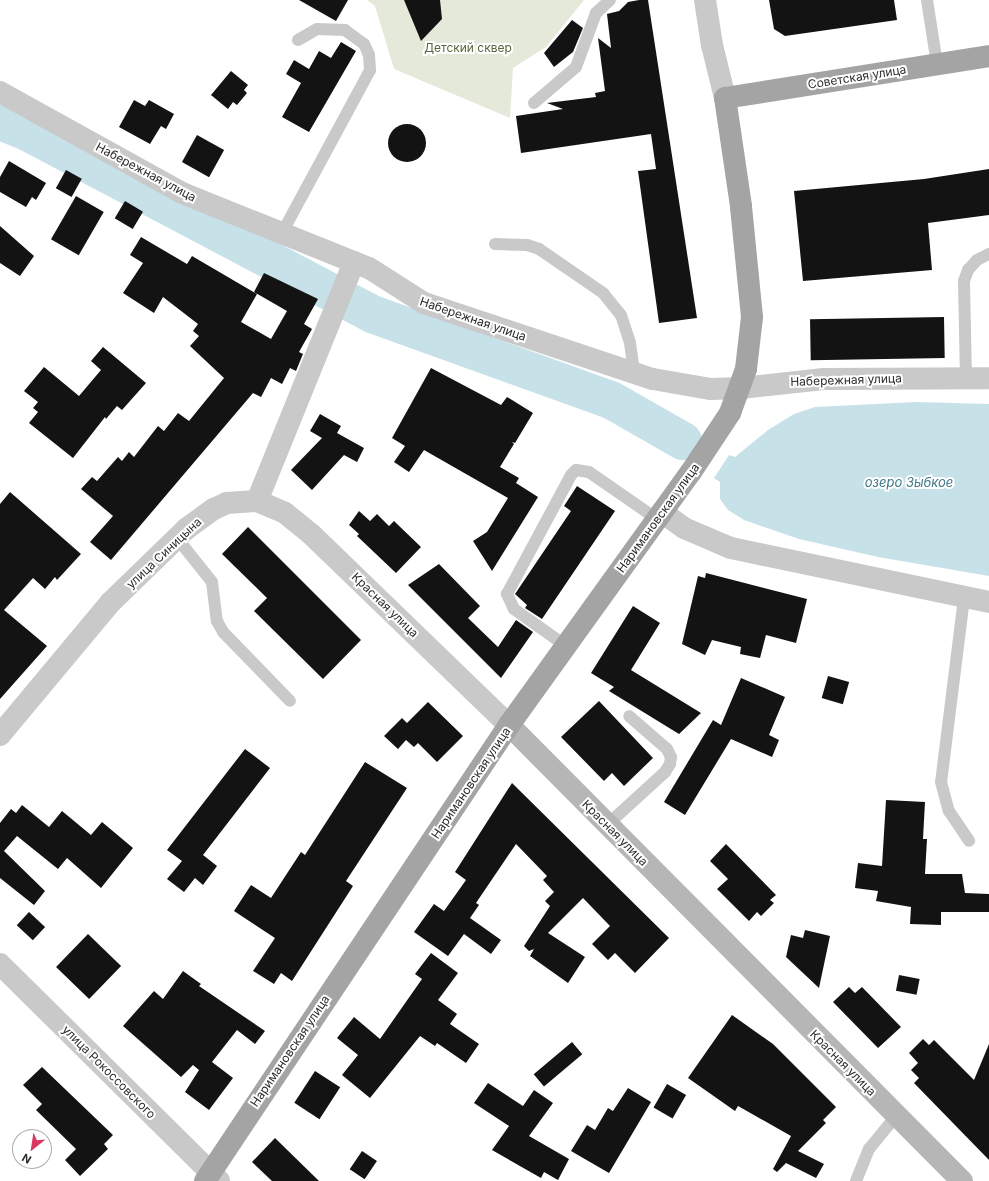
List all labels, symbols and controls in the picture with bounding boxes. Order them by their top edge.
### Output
park label: Детский сквер [424,41,512,55]
street label: Советская улица [807,62,907,92]
street label: Набережная улица [93,139,199,205]
street label: Набережная улица [418,294,528,344]
street label: Набережная улица [790,371,902,389]
street label: Наримановская улица [614,461,702,575]
water label: озеро Зыбкое [865,474,953,490]
street label: улица Синицына [123,515,205,591]
street label: Красная улица [349,570,421,640]
street label: Наримановская улица [428,725,514,841]
street label: Красная улица [579,797,651,869]
street label: Наримановская улица [247,993,333,1109]
street label: улица Рокоссовского [59,1022,159,1122]
street label: Красная улица [807,1027,879,1099]
north arrow [12,1129,52,1169]
text: N [19,1150,34,1167]

